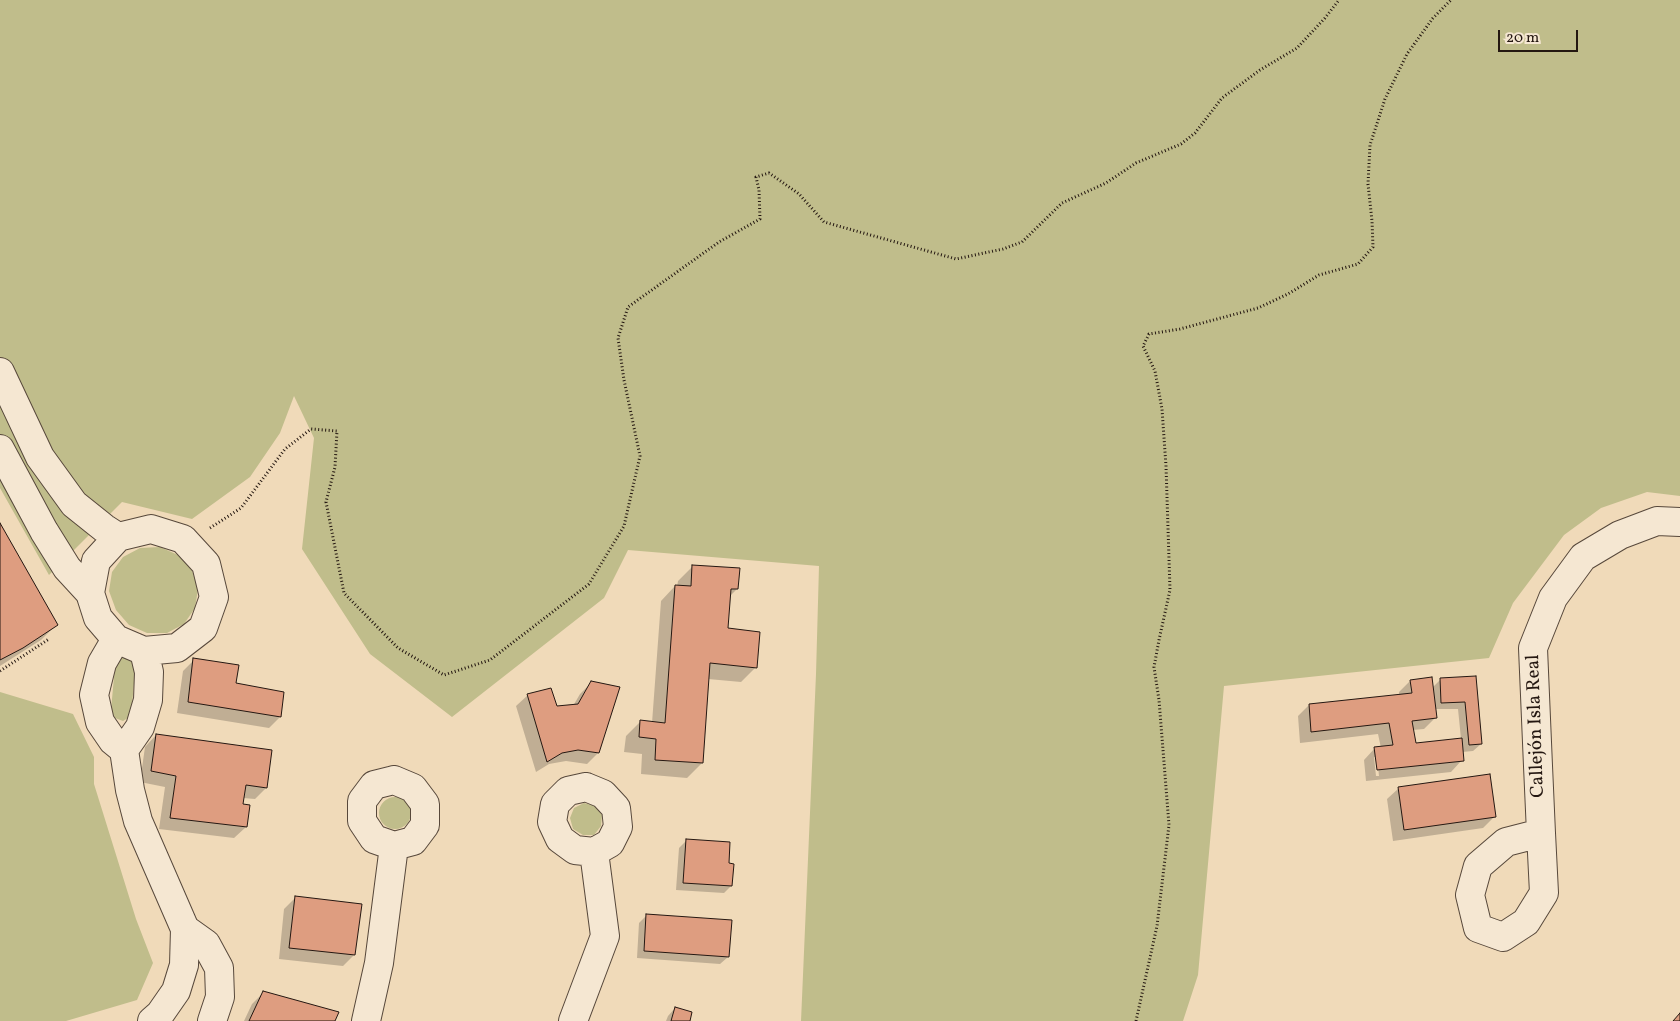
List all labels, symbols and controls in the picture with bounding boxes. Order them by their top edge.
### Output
scale bar [1500,20,1580,52]
text: 20 m [1506,28,1539,49]
street label: Callejón Isla Real [1523,654,1551,798]

